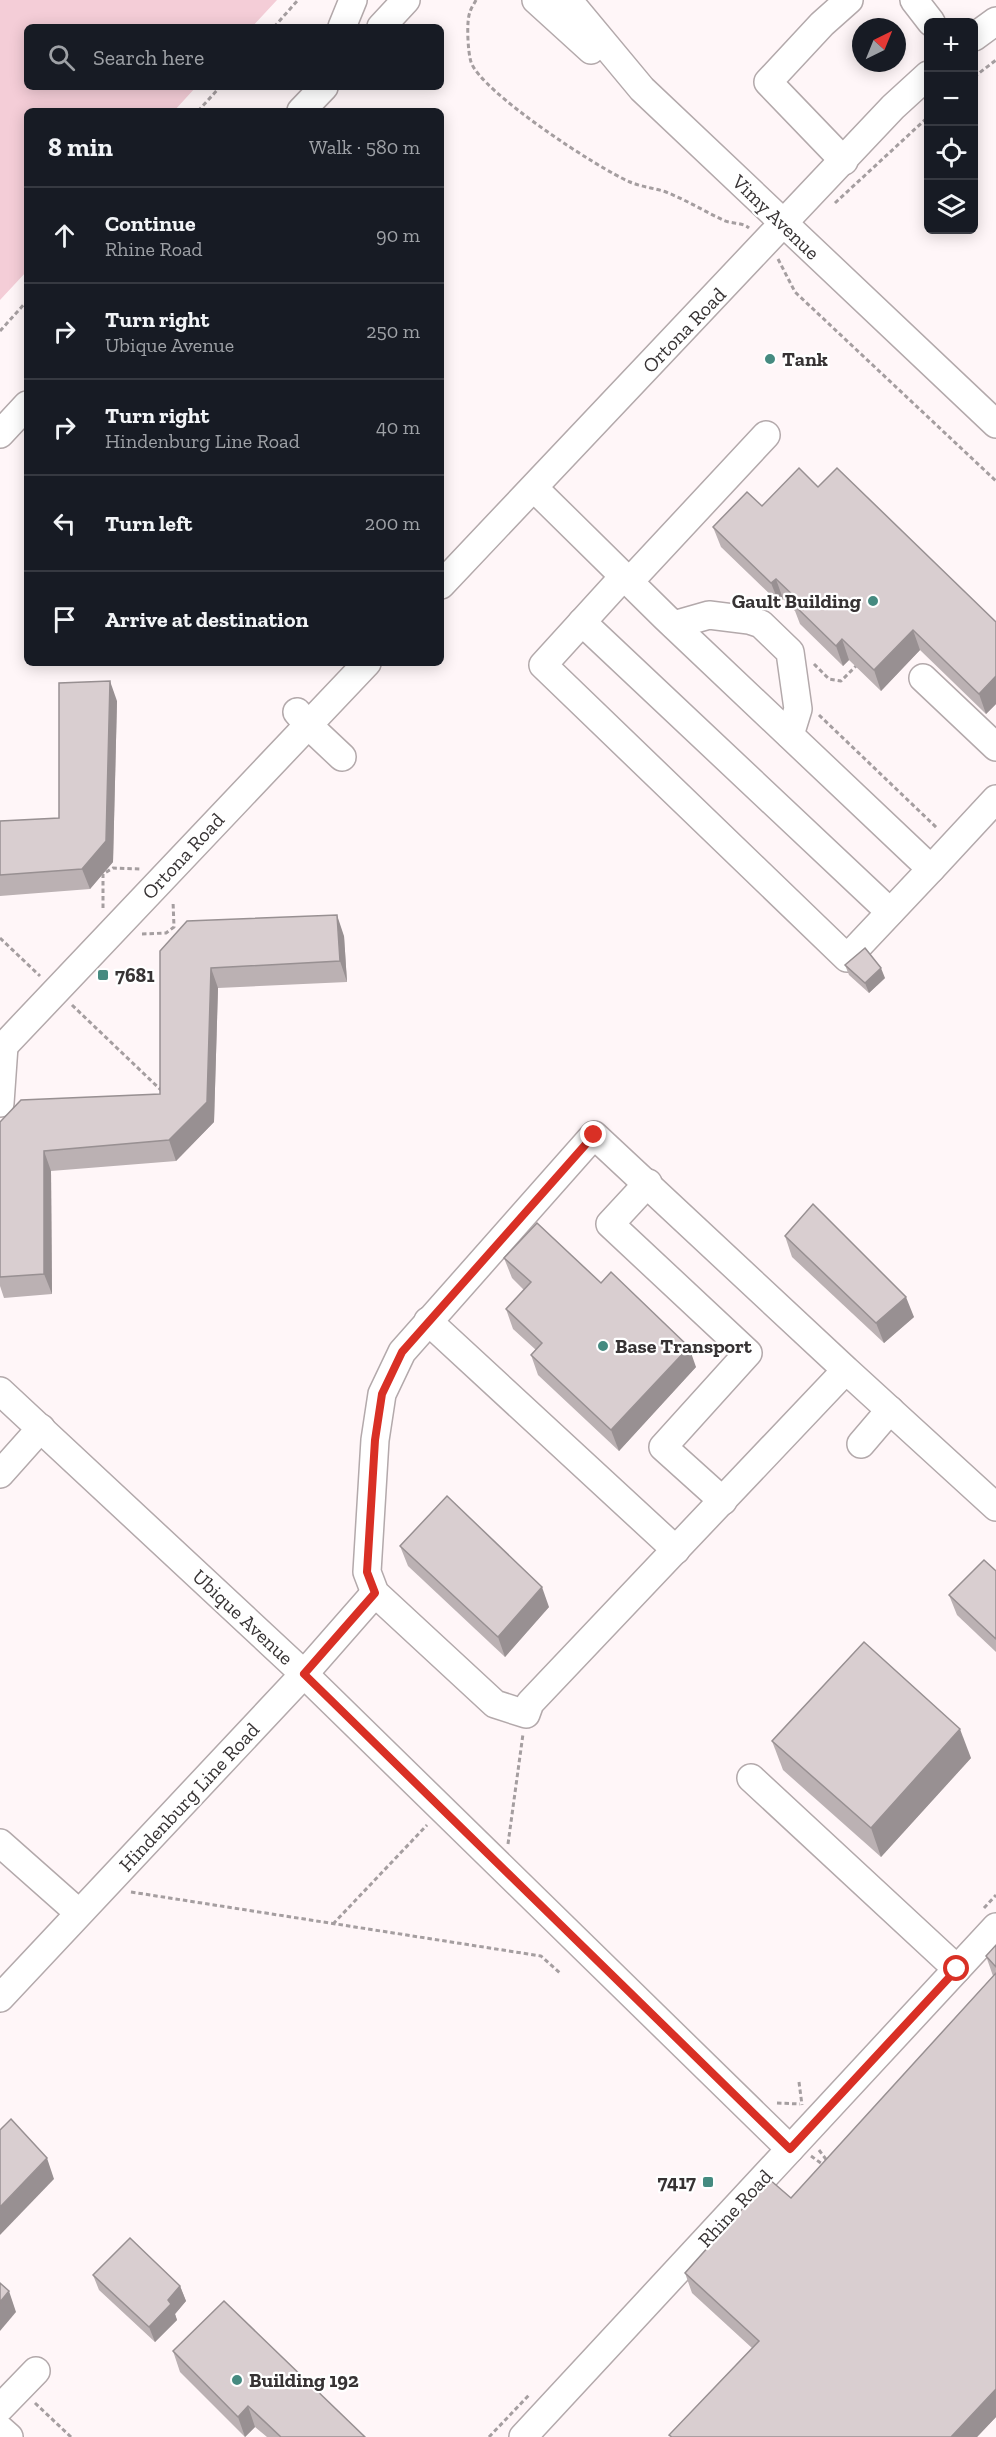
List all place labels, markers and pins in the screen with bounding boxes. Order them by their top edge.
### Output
place label: Tank [782,347,828,371]
marker: Tank [763,352,777,366]
place label: Gault Building [732,589,862,613]
marker: Gault Building [866,594,880,608]
place label: 7681 [115,963,154,987]
marker: 7681 [96,968,110,982]
place label: Base Transport [615,1334,753,1358]
marker: Base Transport [596,1339,610,1353]
place label: 7417 [657,2170,696,2194]
marker: 7417 [701,2175,715,2189]
place label: Building 192 [249,2368,359,2392]
marker: Building 192 [230,2373,244,2387]

